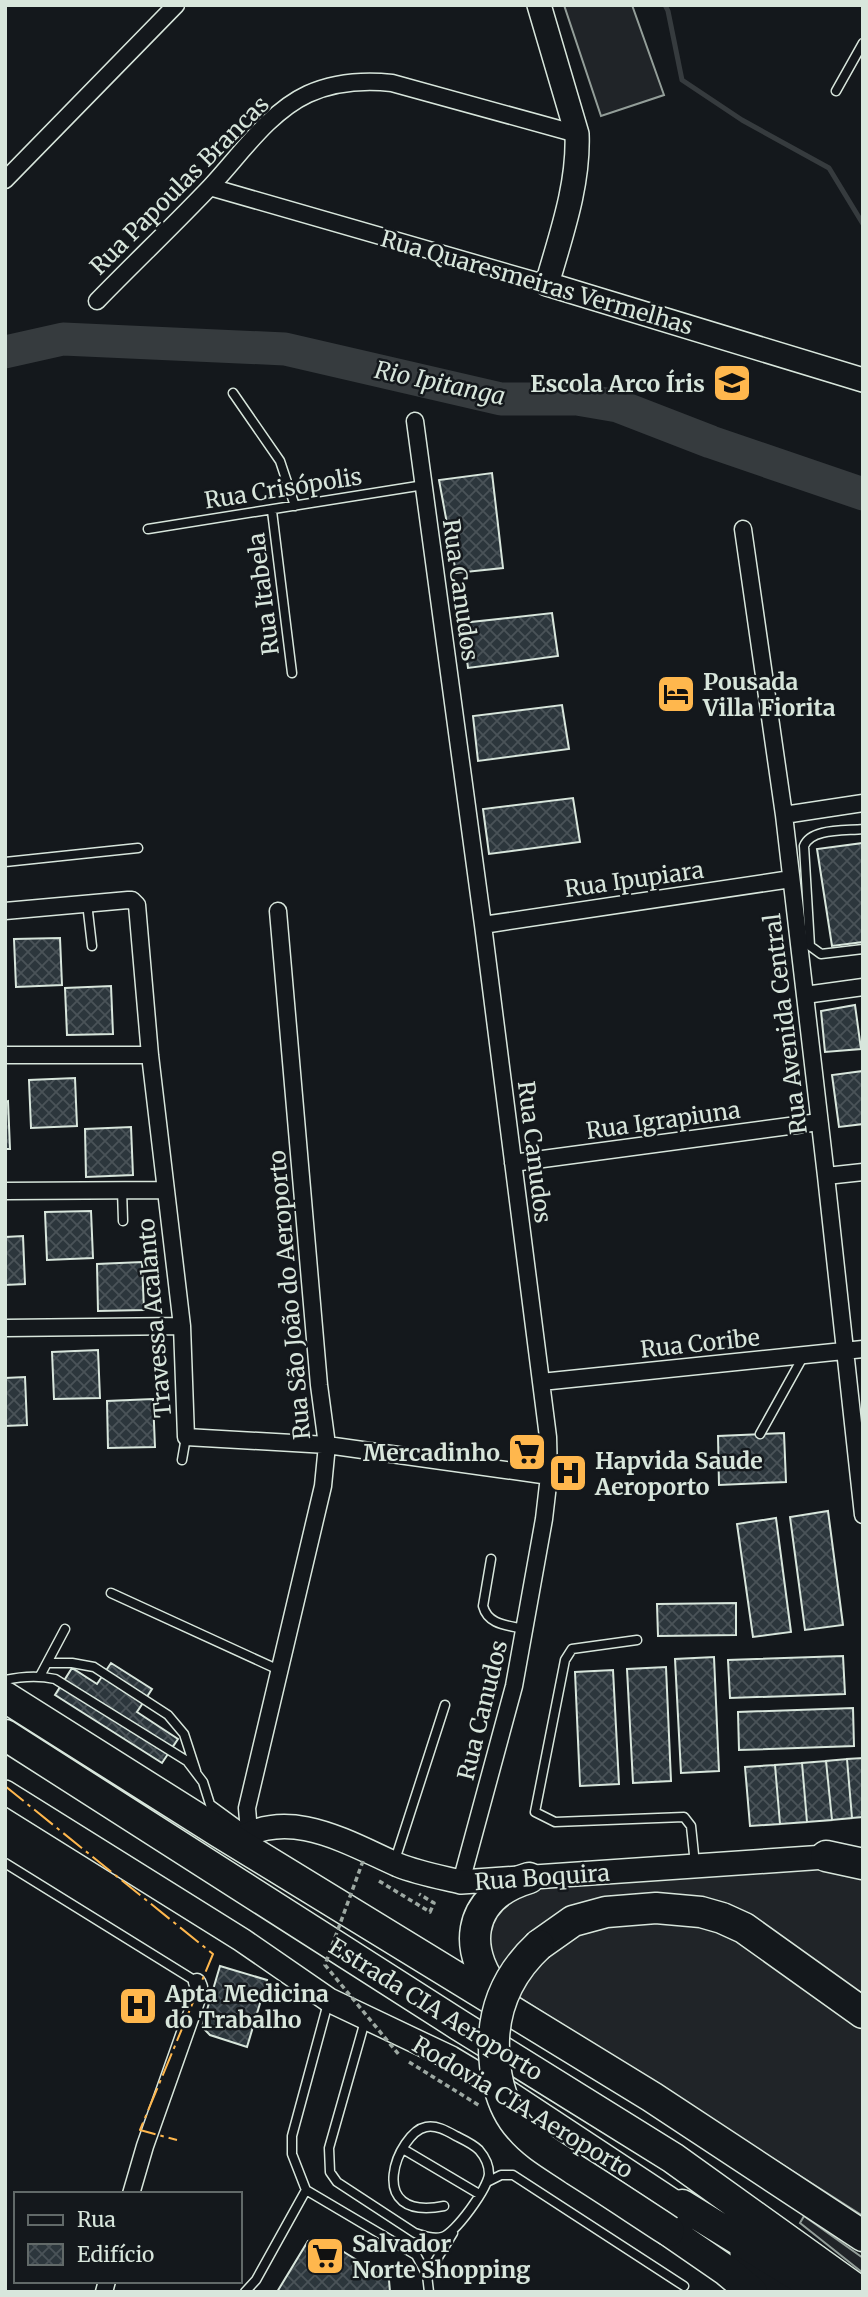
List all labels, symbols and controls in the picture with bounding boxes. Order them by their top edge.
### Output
street label: Rua Papoulas Brancas [83,89,275,281]
street label: Rua Quaresmeiras Vermelhas [378,223,696,341]
water label: Rio Ipitanga [372,354,508,412]
school or university icon: Escola Arco Íris [711,362,753,404]
place label: Escola Arco Íris [530,369,705,398]
street label: Rua Crisópolis [202,461,364,515]
street label: Rua Canudos [437,517,485,663]
street label: Rua Itabela [241,531,285,657]
place label: Pousada Villa Fiorita [702,667,836,722]
hotel icon: Pousada Villa Fiorita [655,673,697,715]
street label: Rua Ipupiara [563,855,705,903]
street label: Rua Avenida Central [757,912,813,1136]
street label: Rua Canudos [512,1079,558,1225]
street label: Rua Igrapiuna [584,1095,742,1145]
street label: Rua São João do Aeroporto [262,1149,316,1441]
street label: Travessa Acalanto [131,1217,177,1419]
street label: Rua Coribe [639,1322,761,1364]
supermarket icon: Mercadinho [506,1431,548,1473]
place label: Mercadinho [363,1438,500,1467]
place label: Hapvida Saude Aeroporto [594,1446,763,1501]
hospital icon: Hapvida Saude Aeroporto [547,1452,589,1494]
street label: Rua Canudos [451,1637,513,1783]
street label: Rua Boquira [473,1858,611,1896]
street label: Estrada CIA Aeroporto [324,1931,548,2087]
place label: Apta Medicina do Trabalho [164,1979,329,2034]
hospital icon: Apta Medicina do Trabalho [117,1985,159,2027]
street label: Rodovia CIA Aeroporto [407,2030,639,2184]
legend [14,2192,242,2283]
text: Rua [77,2206,116,2233]
place label: Salvador Norte Shopping [352,2229,531,2284]
supermarket icon: Salvador Norte Shopping [304,2235,346,2277]
text: Edifício [77,2241,154,2268]

